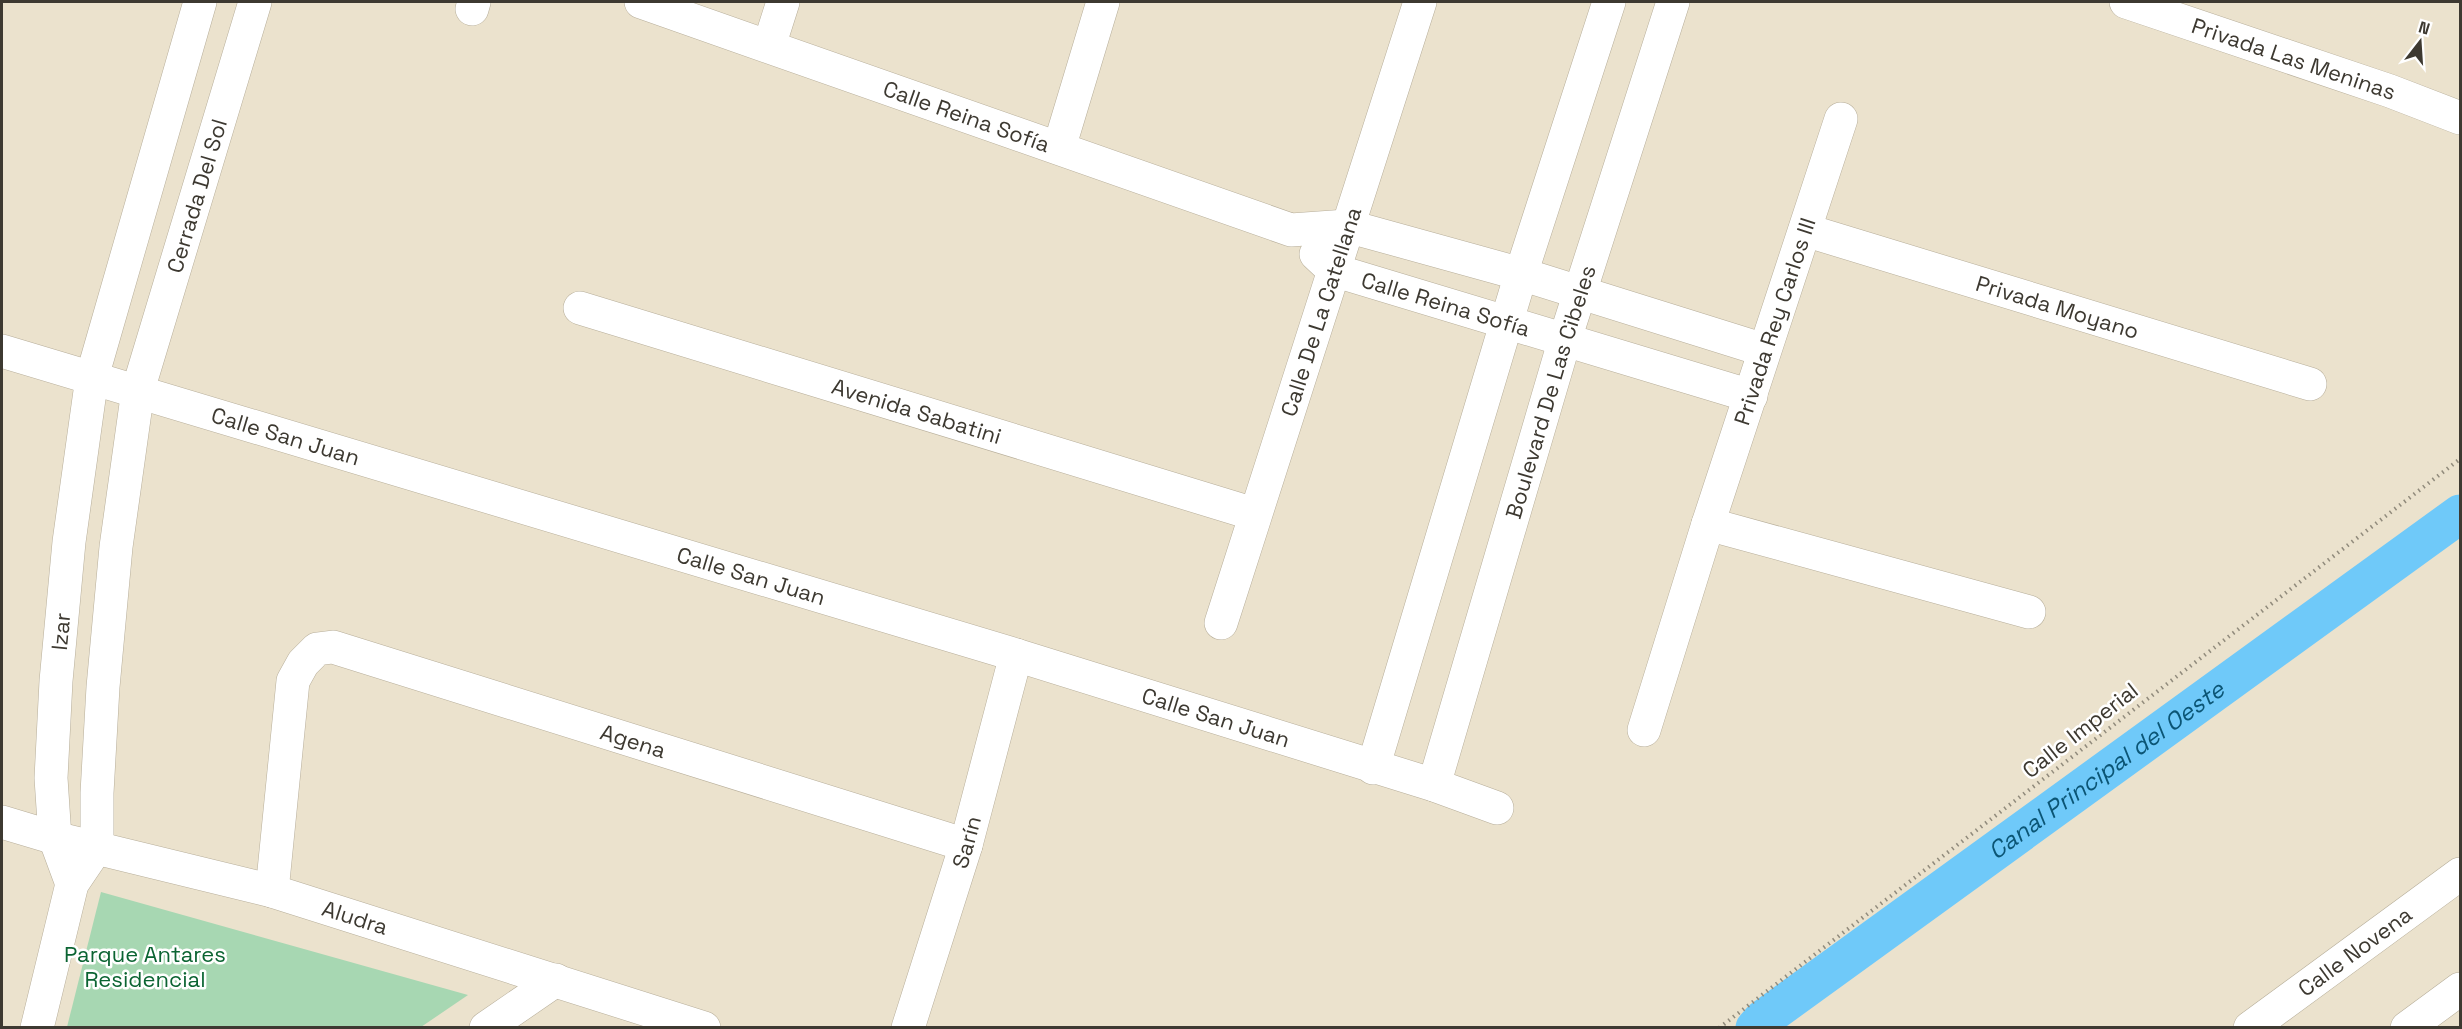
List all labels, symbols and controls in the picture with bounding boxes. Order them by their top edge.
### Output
street label: Privada Las Meninas [2188,11,2399,106]
north arrow [2390,12,2450,72]
text: N [2416,17,2432,40]
street label: Calle Reina Sofía [879,74,1054,158]
street label: Cerrada Del Sol [160,115,233,276]
street label: Calle De La Catellana [1274,203,1368,420]
street label: Privada Rey Carlos III [1727,214,1822,429]
street label: Boulevard De Las Cibeles [1499,262,1602,522]
street label: Calle Reina Sofía [1358,265,1534,343]
street label: Privada Moyano [1973,269,2143,345]
street label: Avenida Sabatini [828,372,1005,450]
street label: Calle San Juan [208,401,363,471]
street label: Calle San Juan [673,540,829,611]
street label: Izar [45,611,76,652]
water label: Canal Principal del Oeste [1982,673,2231,866]
street label: Calle Imperial [2016,676,2144,784]
street label: Calle San Juan [1138,681,1293,753]
street label: Agena [597,717,670,764]
street label: Sarín [946,813,987,872]
street label: Aludra [319,894,392,941]
street label: Calle Novena [2292,900,2418,1002]
park label: Parque Antares Residencial [64,940,226,993]

